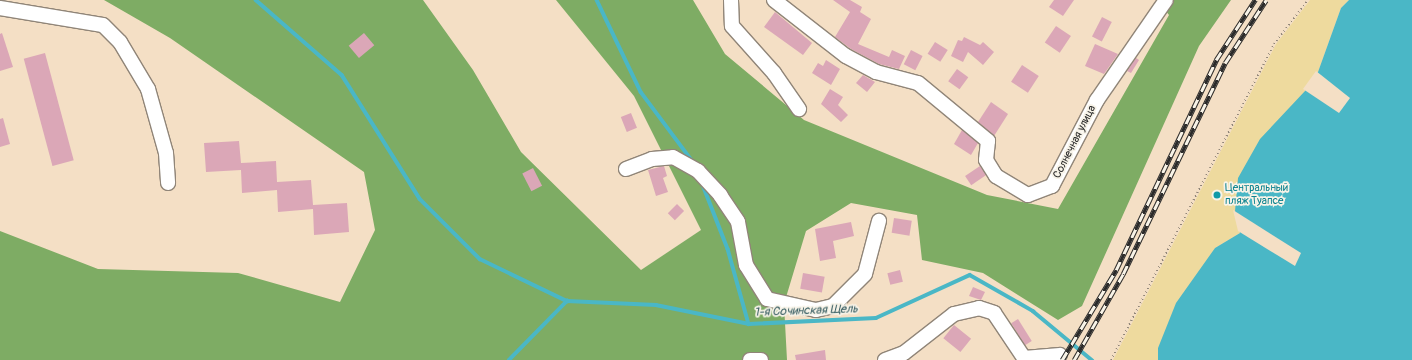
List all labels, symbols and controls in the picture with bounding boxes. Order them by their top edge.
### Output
street label: Солнечная улица [1051,103,1099,181]
place label: Центральный пляж Туапсе [1225,182,1288,208]
marker: Центральный пляж Туапсе [1212,190,1222,200]
water label: 1-я Сочинская Щель [754,302,858,320]

